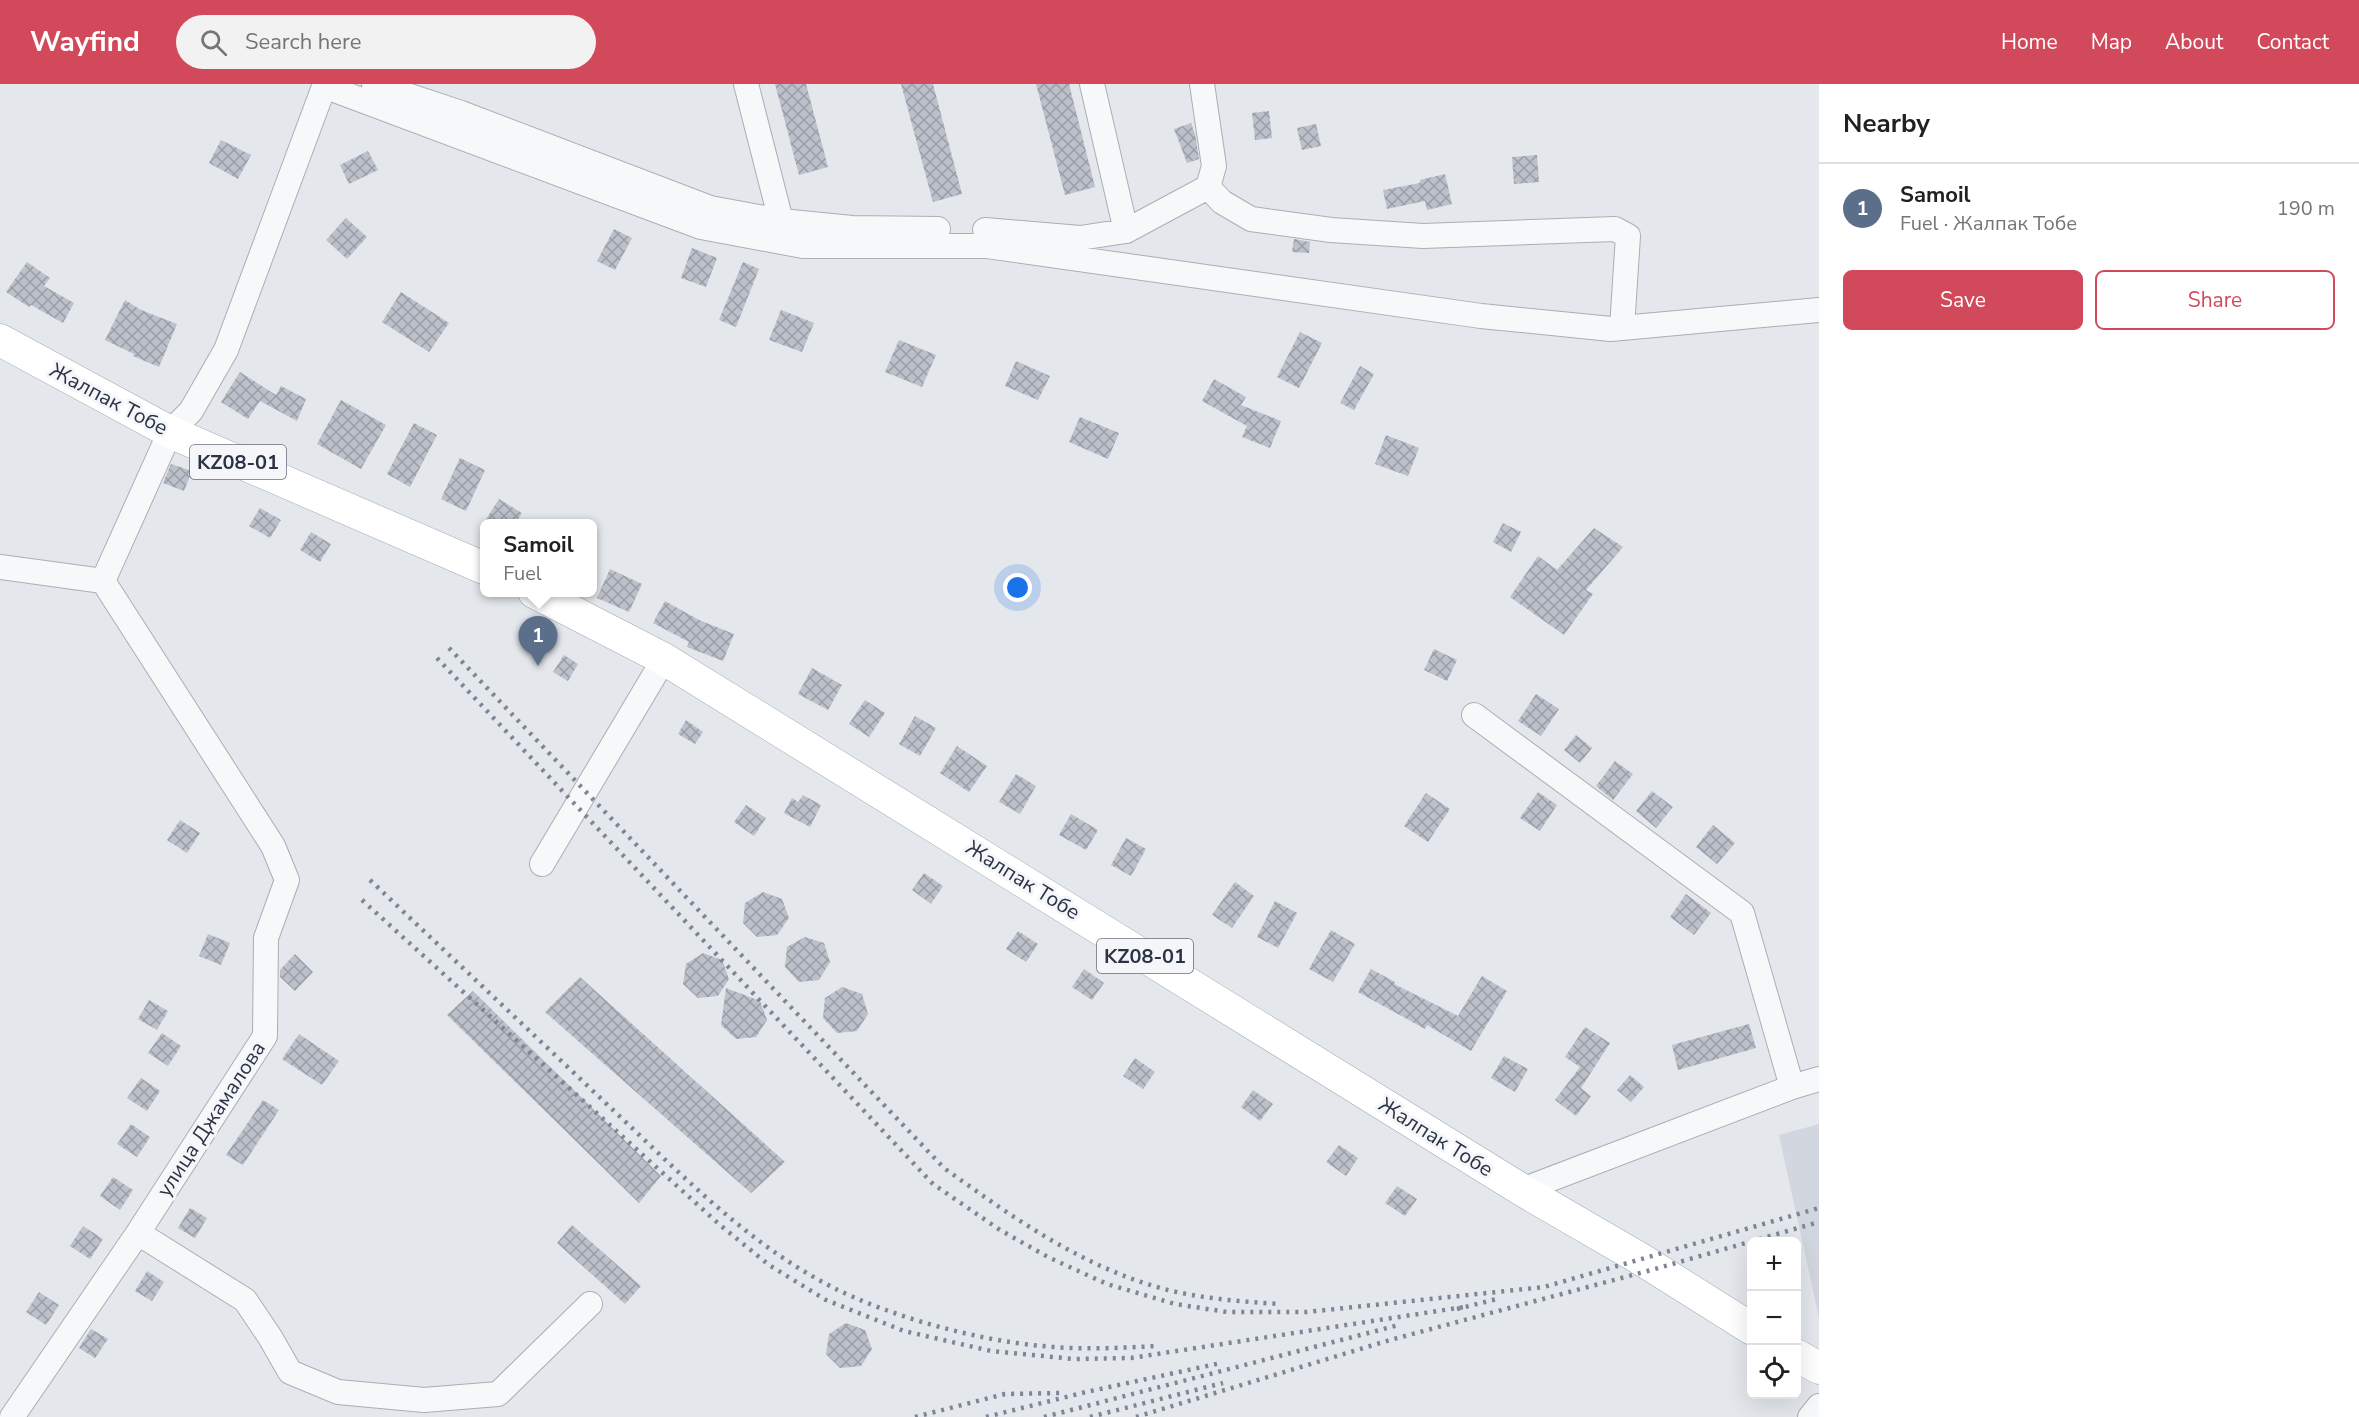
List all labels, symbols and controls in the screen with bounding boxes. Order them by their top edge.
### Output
search box [176,15,596,69]
text: Wayfind [30,23,140,61]
icon: search [197,26,230,59]
text: Search here [245,27,362,57]
text: Home [2001,28,2058,56]
text: Map [2091,28,2132,56]
text: About [2165,28,2223,56]
text: Contact [2256,28,2329,56]
text: Nearby [1843,106,1930,141]
text: Samoil [1900,180,1971,210]
text: 1 [1857,195,1869,222]
text: 190 m [2277,195,2335,222]
text: Fuel · Жалпак Тобе [1900,210,2077,237]
button: Save [1843,270,2083,330]
button: Share [2095,270,2335,330]
street label: Жалпак Тобе [45,356,173,442]
road number: KZ08-01 [190,445,286,479]
popup [480,519,597,597]
text: Samoil [503,530,574,560]
text: Fuel [503,560,542,587]
your location [1003,573,1032,602]
pin: 1 [518,616,558,666]
street label: Жалпак Тобе [960,834,1086,926]
road number: KZ08-01 [1097,939,1193,973]
street label: улица Джамалова [150,1036,272,1202]
street label: Жалпак Тобе [1373,1091,1499,1183]
map controls [1747,1237,1801,1399]
button: + [1747,1237,1801,1291]
button: − [1747,1291,1801,1345]
button: locate [1747,1345,1801,1399]

